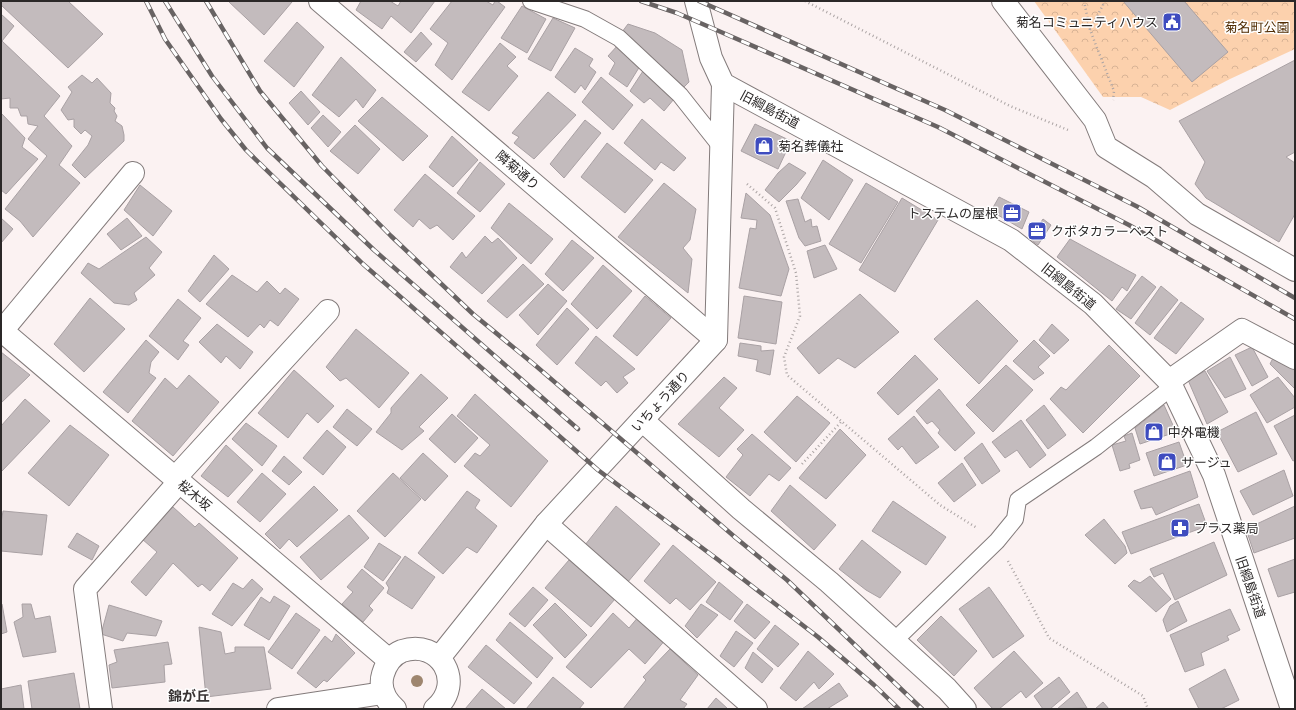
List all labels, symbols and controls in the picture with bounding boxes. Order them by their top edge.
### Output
public building icon: 菊名コミュニティハウス [1161,11,1183,33]
place label: 菊名コミュニティハウス [1016,14,1158,30]
park label: 菊名町公園 [1224,19,1290,35]
street label: 旧綱島街道 [738,87,802,131]
shop icon: 菊名葬儀社 [753,135,775,157]
place label: 菊名葬儀社 [778,138,843,154]
street label: 隣菊通り [493,147,543,193]
office icon: トステムの屋根 [1001,202,1023,224]
place label: トステムの屋根 [907,205,998,221]
office icon: クボタカラーベスト [1026,220,1048,242]
place label: クボタカラーベスト [1051,223,1168,239]
street label: 旧綱島街道 [1039,259,1099,313]
street label: いちょう通り [628,367,692,435]
shop icon: 中外電機 [1143,421,1165,443]
place label: 中外電機 [1168,424,1220,440]
shop icon: サージュ [1156,451,1178,473]
place label: サージュ [1181,454,1232,470]
street label: 桜木坂 [175,476,215,514]
pharmacy icon: プラス薬局 [1169,517,1191,539]
place label: プラス薬局 [1194,520,1259,536]
street label: 旧綱島街道 [1233,554,1269,620]
district label: 錦が丘 [168,687,210,704]

